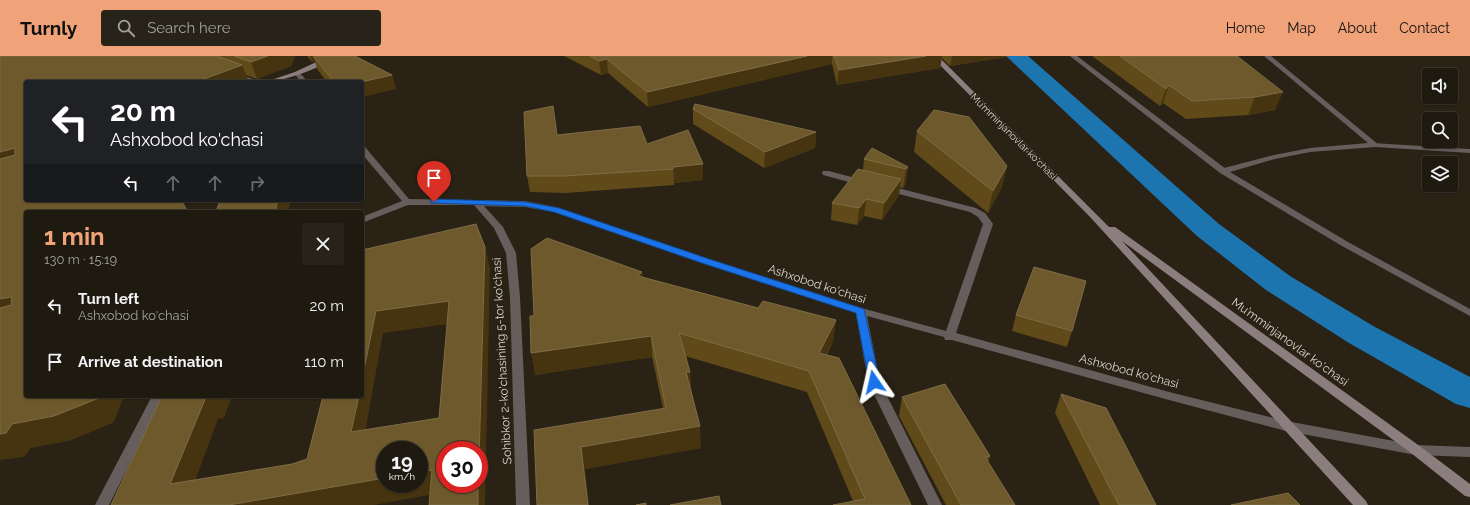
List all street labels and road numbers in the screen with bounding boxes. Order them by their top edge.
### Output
street label: Mu’mminjanovlar ko‘chasi [968,91,1059,182]
street label: Sohibkor 2-ko‘chasining 5-tor ko‘chasi [490,257,514,465]
street label: Ashxobod ko'chasi [766,262,868,306]
street label: Mu’mminjanovlar ko‘chasi [1229,295,1351,389]
street label: Ashxobod ko'chasi [1078,351,1180,391]

